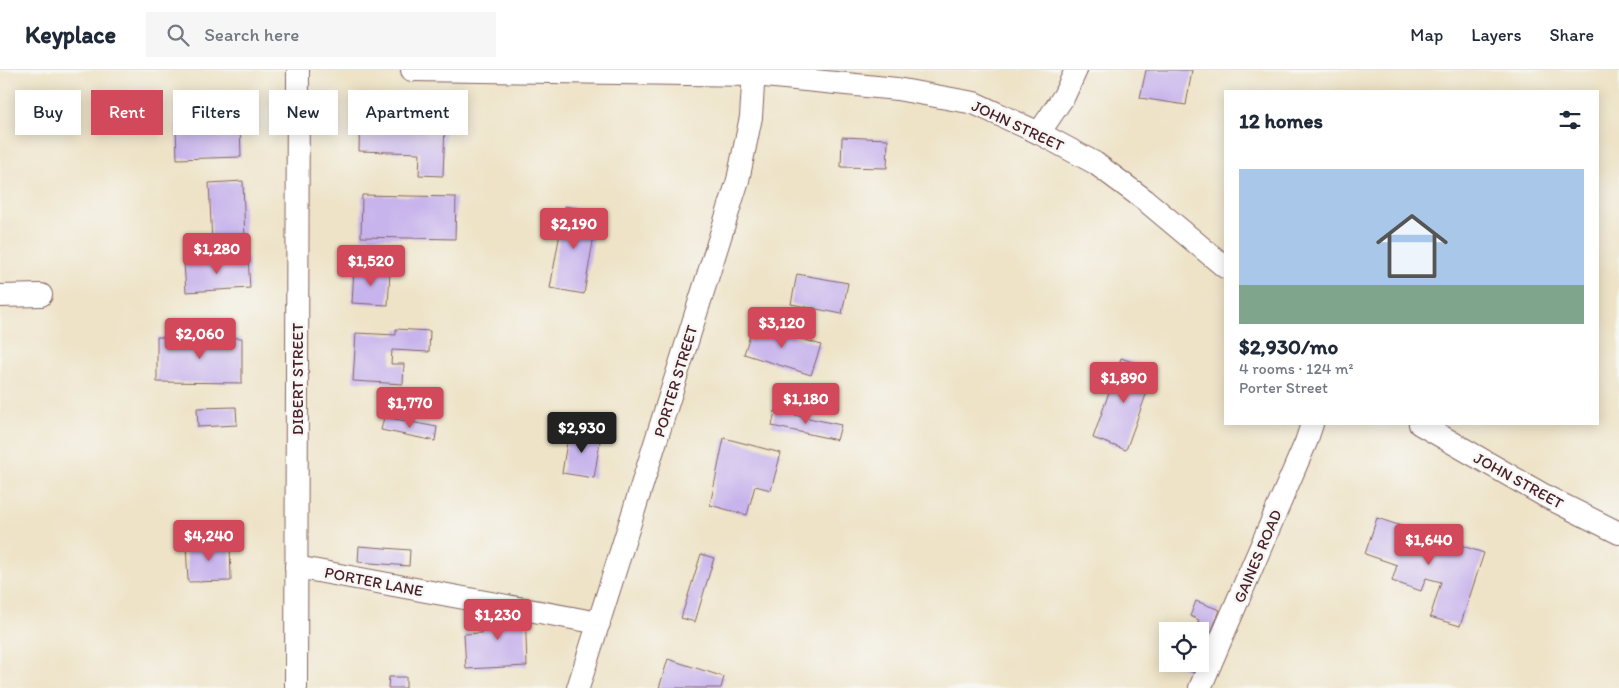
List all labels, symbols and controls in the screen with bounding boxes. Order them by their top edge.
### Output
search box [146,12,496,57]
text: Keyplace [25,20,116,49]
icon: search [164,21,192,49]
text: Search here [204,23,299,46]
text: Map [1410,24,1443,46]
text: Layers [1471,24,1521,46]
text: Share [1549,24,1594,46]
chip: Buy [15,90,81,135]
chip: Rent [91,90,163,135]
chip: Filters [173,90,259,135]
chip: New [269,90,338,135]
chip: Apartment [348,90,468,135]
street label: JOHN STREET [969,96,1067,155]
icon: filters [1556,106,1584,134]
text: 12 homes [1239,108,1323,133]
icon: home [1367,201,1457,291]
pin: $2,190 [533,208,615,250]
text: $2,190 [551,214,597,233]
pin: $1,280 [176,232,258,275]
text: $1,280 [194,239,240,258]
pin: $1,520 [330,244,412,287]
text: $1,520 [348,251,394,270]
pin: $3,120 [741,306,823,349]
text: $3,120 [759,313,805,332]
pin: $2,060 [159,318,241,360]
street label: DIBERT STREET [288,323,307,435]
street label: PORTER STREET [649,323,702,439]
text: $2,060 [176,324,224,343]
text: $2,930/mo [1239,334,1338,359]
text: 4 rooms · 124 m² [1239,359,1354,378]
pin: $1,890 [1083,362,1165,404]
text: $1,890 [1101,368,1147,387]
text: Porter Street [1239,378,1328,397]
pin: $1,180 [765,382,847,425]
pin: $1,770 [369,386,451,429]
text: $1,180 [783,389,829,408]
text: $1,770 [387,393,433,412]
pin: $2,930 [541,412,623,454]
text: $2,930 [558,418,606,437]
street label: JOHN STREET [1471,448,1567,513]
street label: GAINES ROAD [1229,507,1286,606]
pin: $4,240 [168,520,250,562]
pin: $1,640 [1388,524,1470,566]
text: $4,240 [184,526,234,545]
text: $1,640 [1405,530,1453,549]
street label: PORTER LANE [323,563,425,600]
pin: $1,230 [457,598,539,641]
text: $1,230 [475,605,521,624]
map controls [1159,622,1209,672]
button: locate [1159,622,1209,672]

